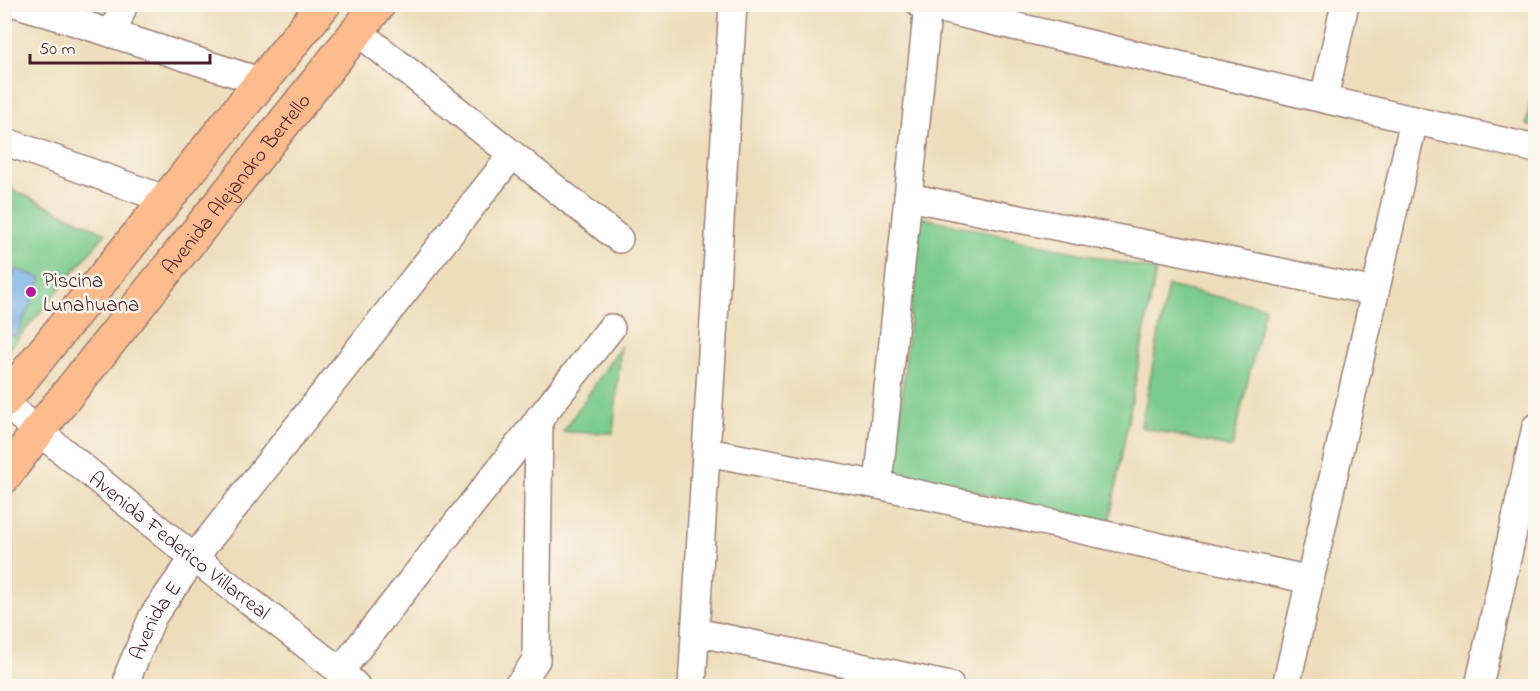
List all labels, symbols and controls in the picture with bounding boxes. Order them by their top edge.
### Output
scale bar [30,27,210,65]
text: 50 m [39,37,76,63]
street label: Avenida Alejandro Bertello [156,88,319,282]
place label: Piscina Lunahuana [43,267,139,321]
marker: Piscina Lunahuana [24,285,38,299]
street label: Avenida Federico Villarreal [82,465,275,628]
street label: Avenida E [123,576,190,665]

